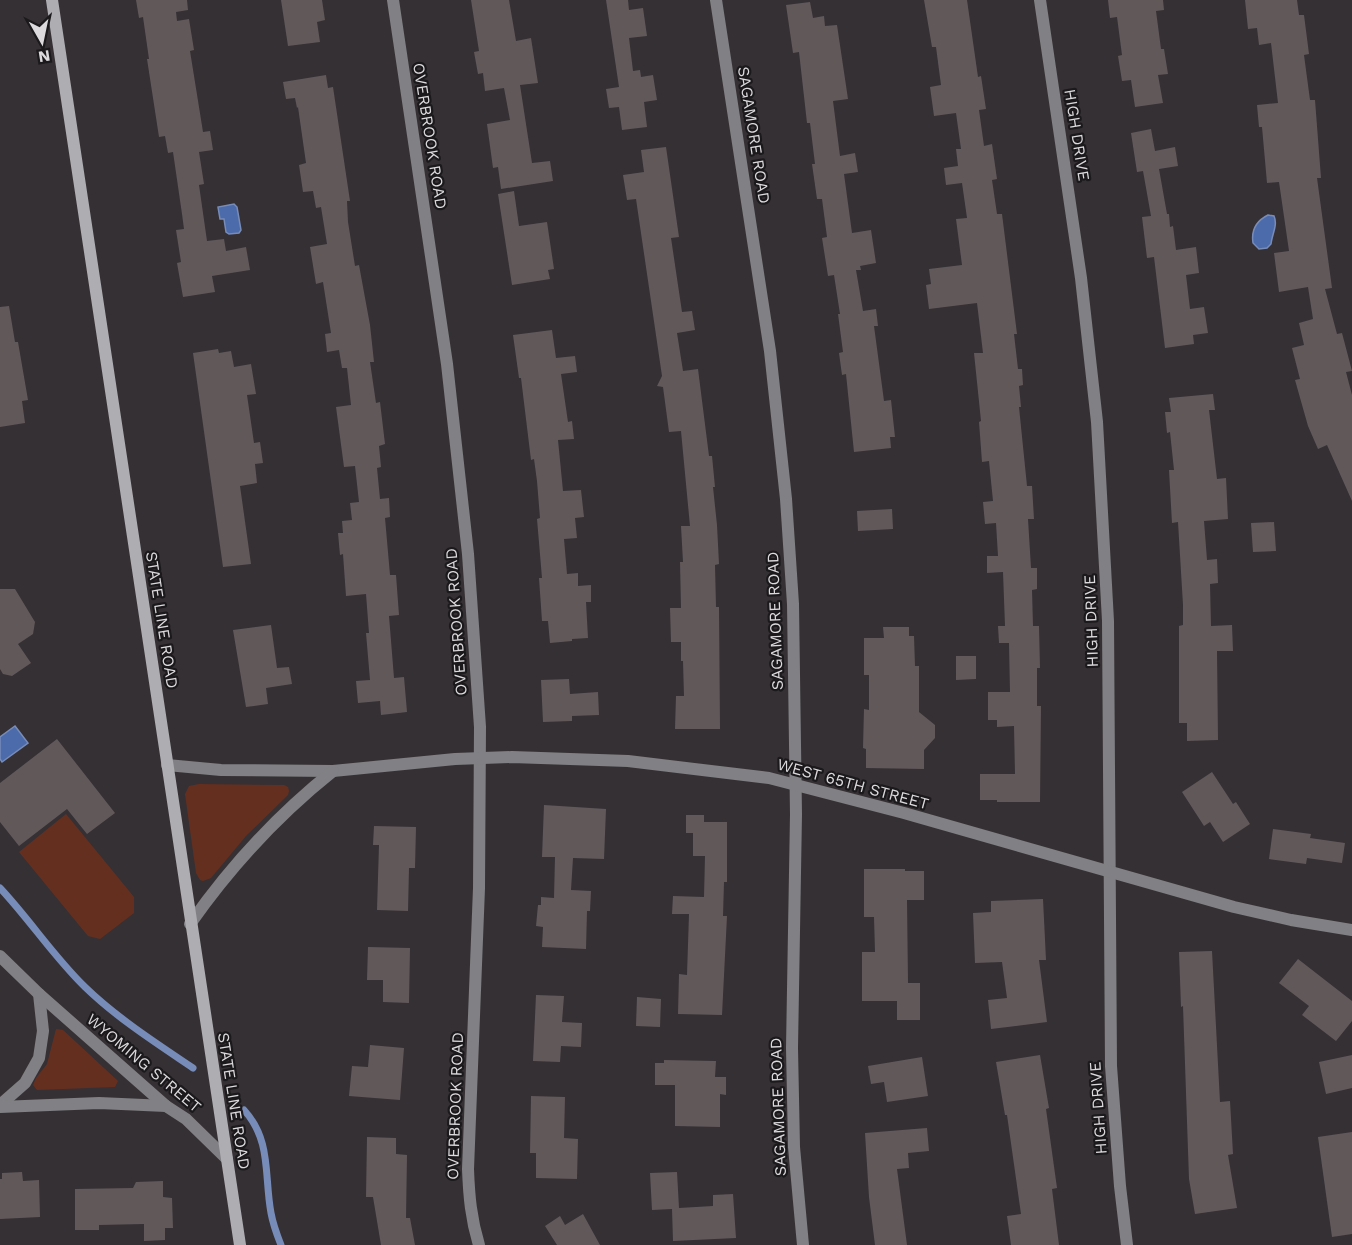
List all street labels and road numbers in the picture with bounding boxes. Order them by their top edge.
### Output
street label: OVERBROOK ROAD [409,61,451,211]
street label: SAGAMORE ROAD [734,65,774,205]
street label: HIGH DRIVE [1060,88,1094,182]
street label: OVERBROOK ROAD [441,548,471,696]
street label: STATE LINE ROAD [142,550,182,690]
street label: SAGAMORE ROAD [763,551,787,691]
street label: HIGH DRIVE [1080,574,1102,668]
street label: WEST 65TH STREET [775,755,931,813]
street label: WYOMING STREET [83,1010,205,1117]
street label: STATE LINE ROAD [214,1031,254,1171]
street label: OVERBROOK ROAD [443,1032,467,1180]
street label: SAGAMORE ROAD [766,1037,790,1177]
street label: HIGH DRIVE [1085,1061,1111,1155]

